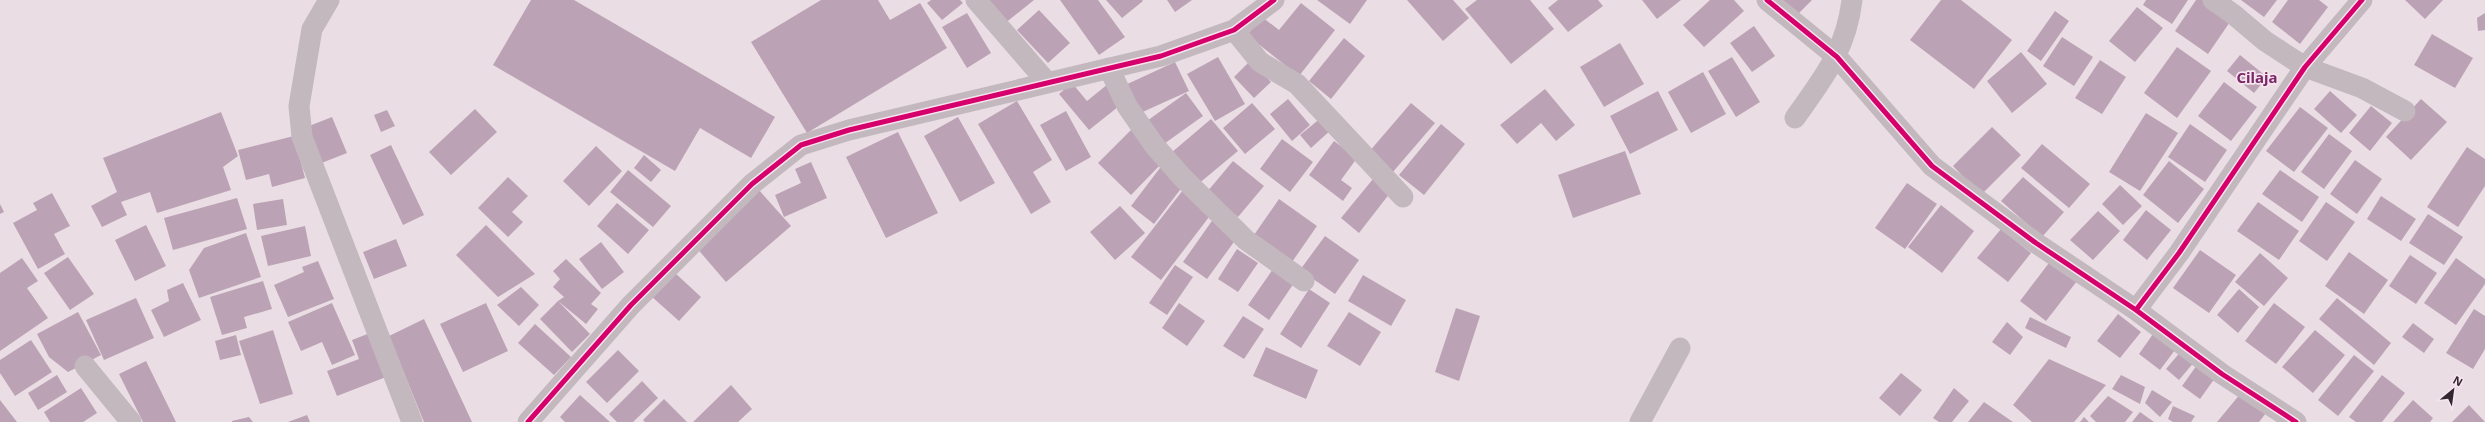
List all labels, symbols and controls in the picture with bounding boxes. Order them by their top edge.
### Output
district label: Cilaja [2236,67,2278,87]
north arrow [2433,370,2473,410]
text: N [2451,372,2466,390]

